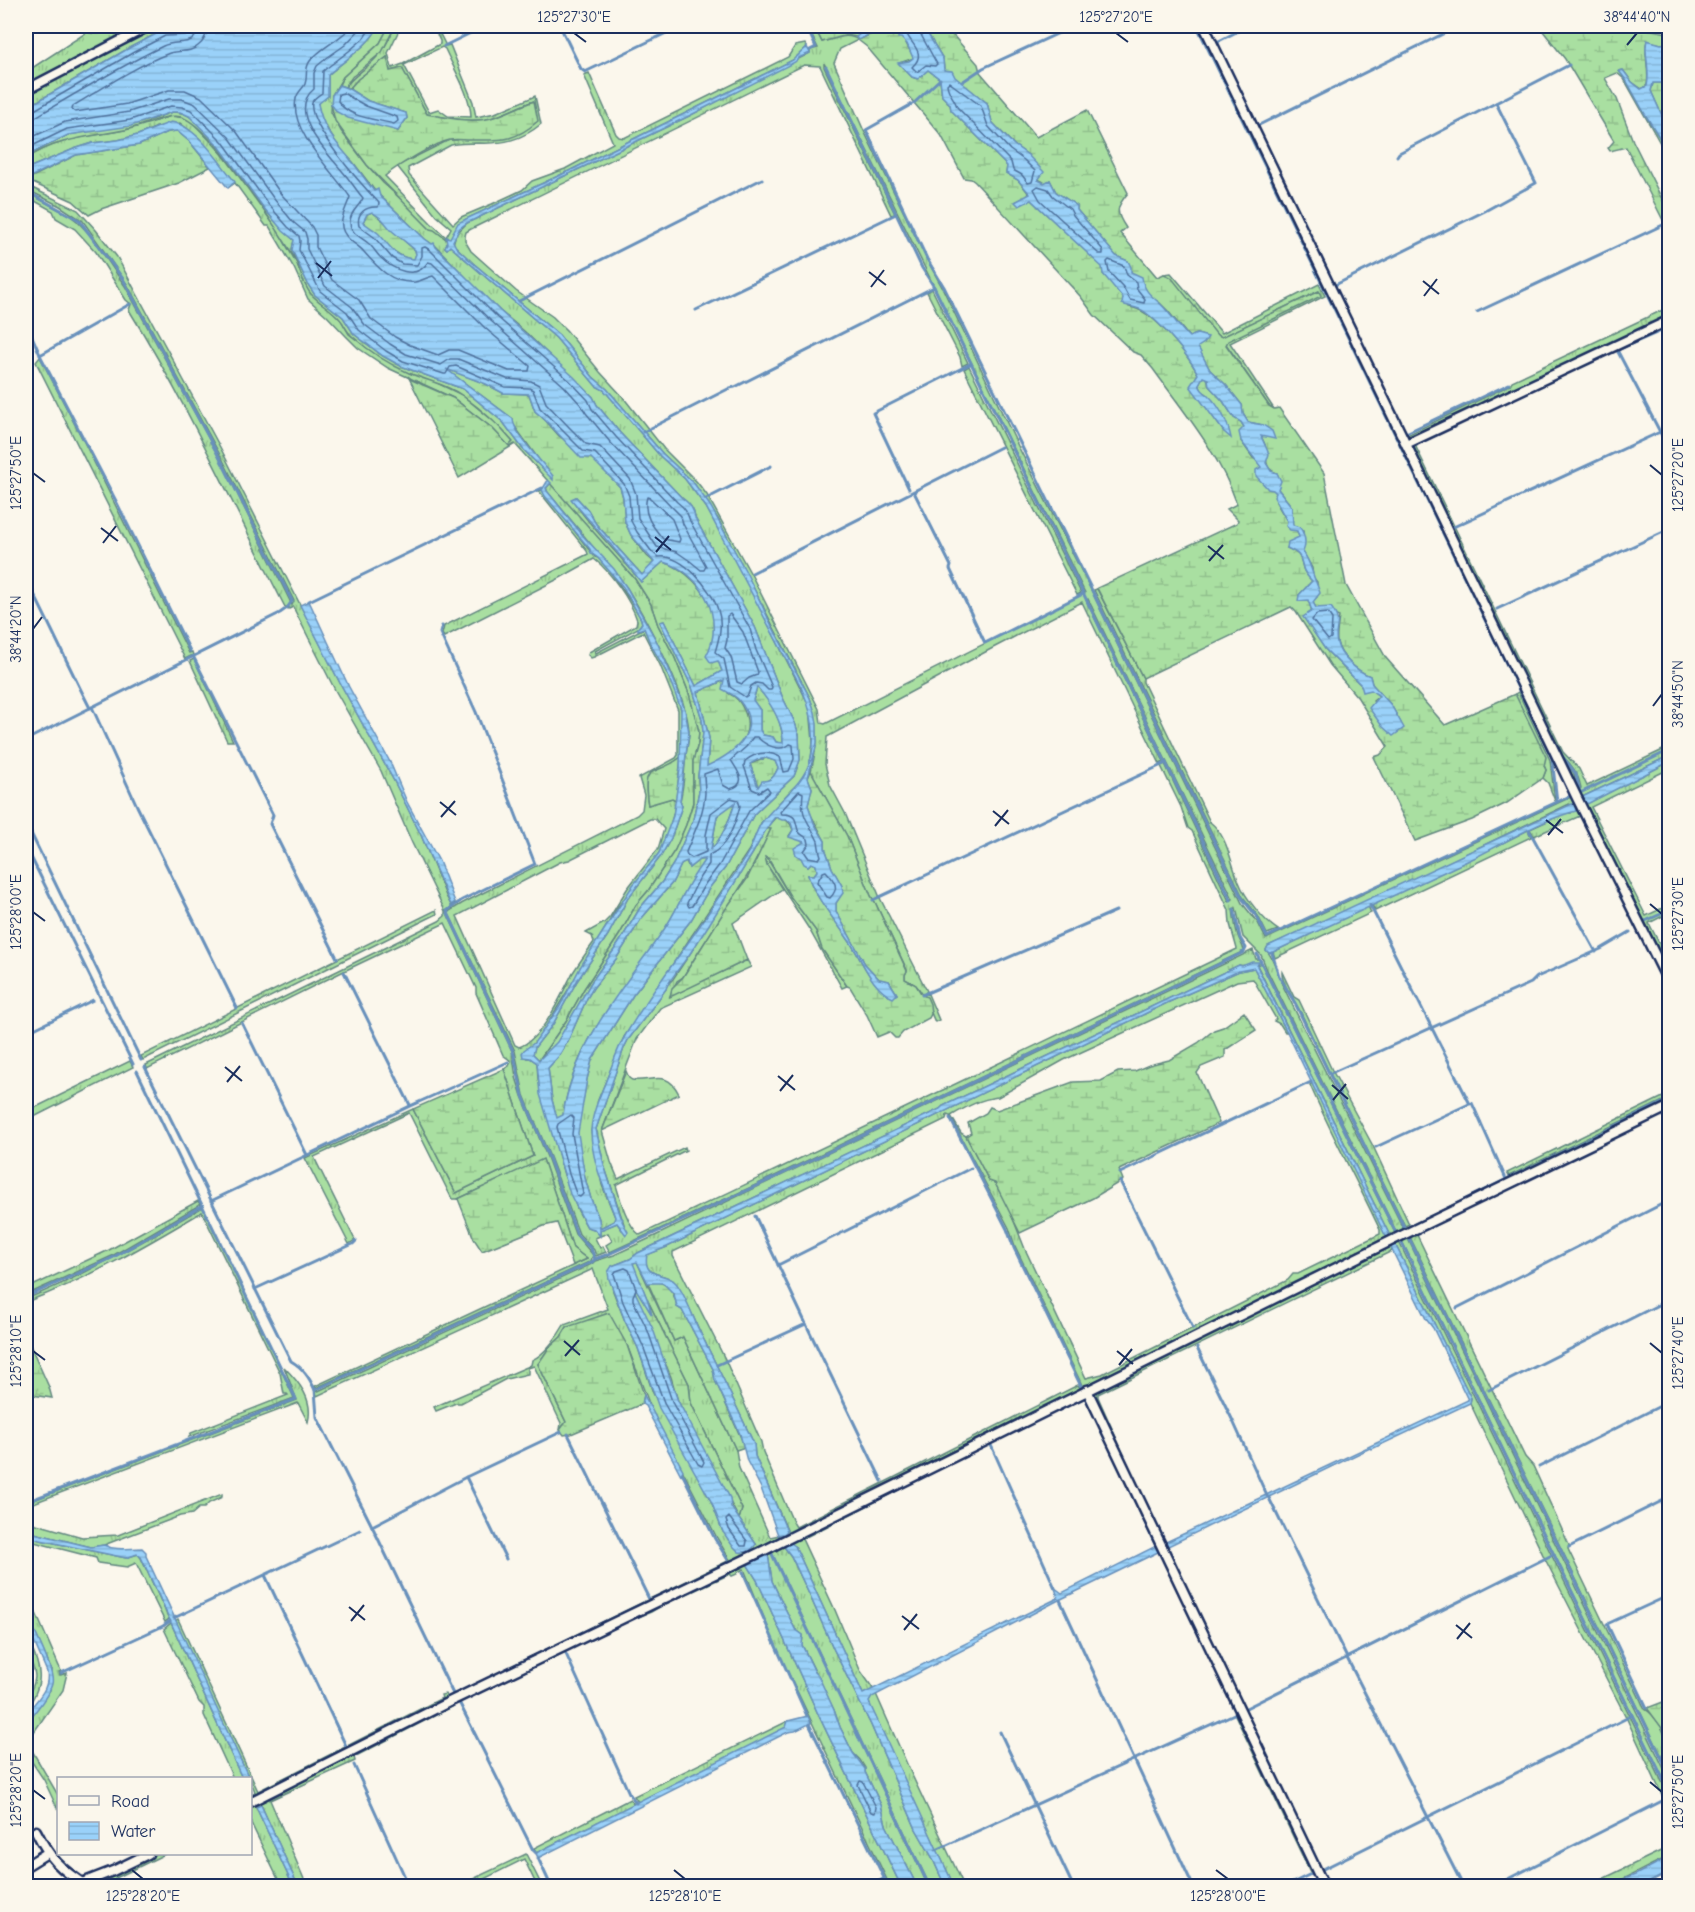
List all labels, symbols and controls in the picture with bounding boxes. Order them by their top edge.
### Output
text: 125°27'30"E [537,8,611,26]
text: 125°27'20"E [1079,8,1153,26]
text: 38°44'40"N [1604,8,1670,26]
text: 125°27'50"E [7,436,25,510]
text: 125°27'20"E [1669,438,1687,512]
text: 38°44'20"N [7,595,25,663]
text: 38°44'50"N [1669,660,1687,728]
text: 125°28'00"E [7,874,25,950]
text: 125°27'30"E [1669,877,1687,951]
text: 125°28'10"E [7,1315,25,1387]
text: 125°27'40"E [1669,1316,1687,1390]
text: 125°28'20"E [7,1753,25,1827]
text: 125°27'50"E [1669,1755,1687,1829]
legend [57,1777,252,1855]
text: Road [111,1791,150,1812]
text: Water [111,1821,156,1842]
text: 125°28'20"E [106,1887,180,1905]
text: 125°28'10"E [649,1887,721,1905]
text: 125°28'00"E [1190,1887,1266,1905]

